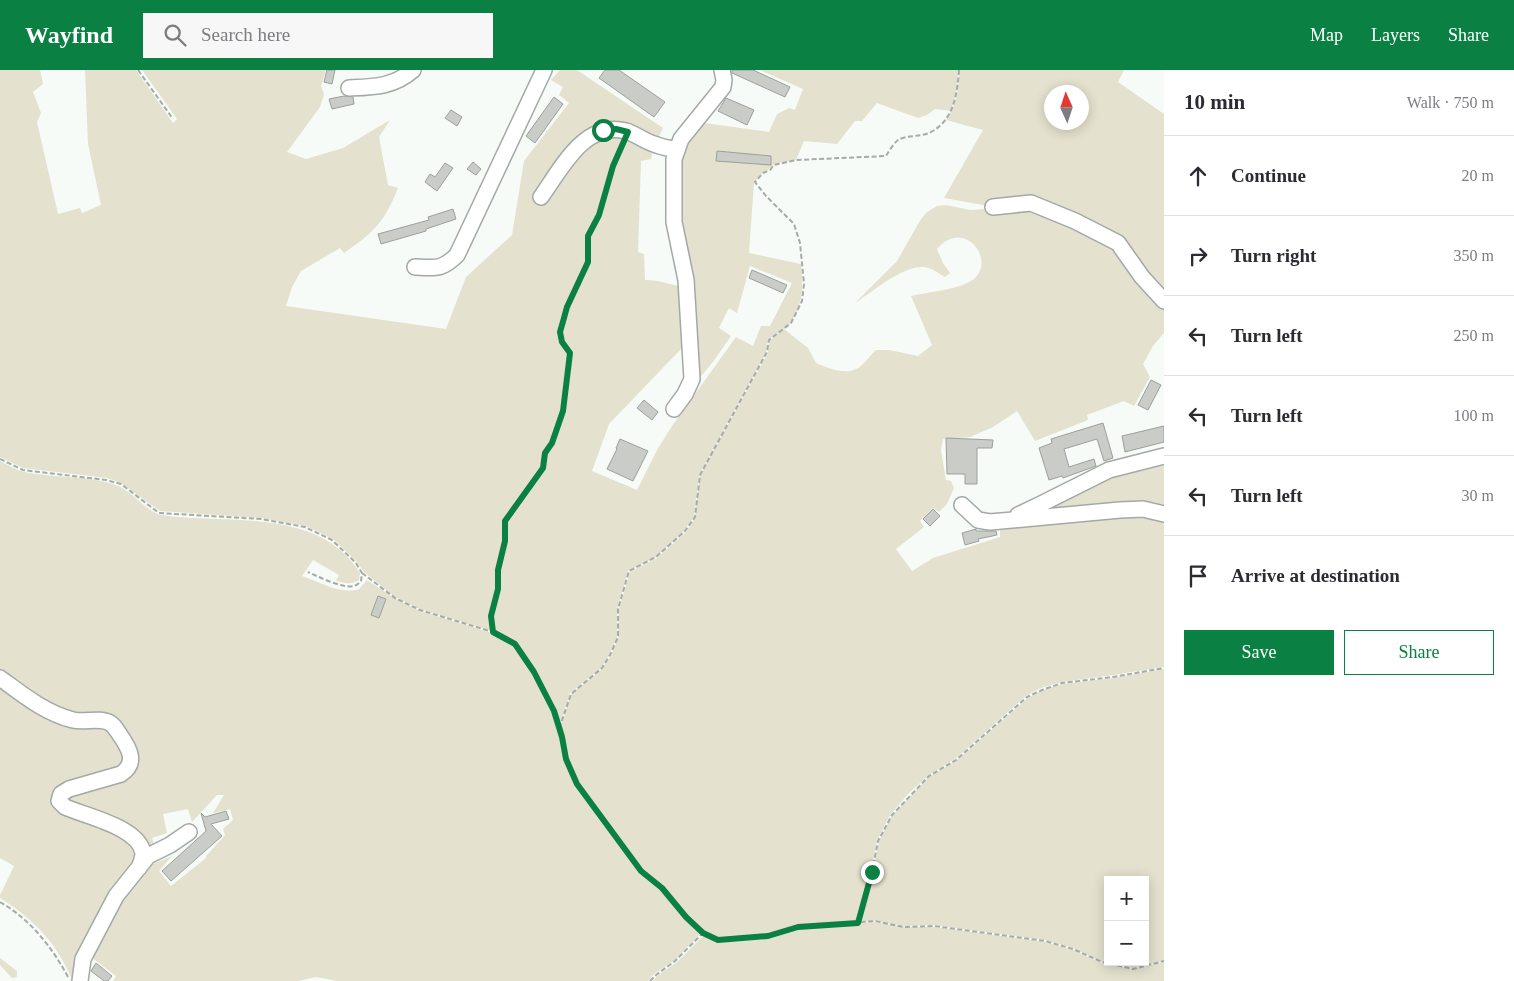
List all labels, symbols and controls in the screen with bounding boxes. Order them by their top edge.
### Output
search box [143,13,493,58]
icon: search [161,21,189,49]
text: Wayfind [25,22,113,48]
text: Search here [201,24,290,45]
text: Map [1310,25,1343,45]
text: Layers [1371,25,1420,45]
text: Share [1448,25,1489,45]
north arrow [1044,85,1089,130]
text: 10 min [1184,90,1245,114]
text: Walk · 750 m [1407,94,1494,111]
route start [592,119,615,142]
icon: ahead [1184,162,1212,190]
text: Continue [1231,165,1306,186]
text: 20 m [1462,167,1494,184]
icon: right [1184,242,1212,270]
text: Turn right [1231,245,1316,266]
text: 350 m [1454,247,1494,264]
icon: left [1184,322,1212,350]
text: Turn left [1231,325,1303,346]
text: 250 m [1454,327,1494,344]
icon: left [1184,402,1212,430]
text: Turn left [1231,405,1303,426]
text: 100 m [1454,407,1494,424]
icon: left [1184,482,1212,510]
text: Turn left [1231,485,1303,506]
text: 30 m [1462,487,1494,504]
icon: arrive [1184,562,1212,590]
text: Arrive at destination [1231,565,1400,586]
button: Save [1184,630,1334,675]
button: Share [1344,630,1494,675]
route end [861,861,884,884]
map controls [1104,876,1149,966]
button: + [1104,876,1149,921]
button: − [1104,921,1149,966]

